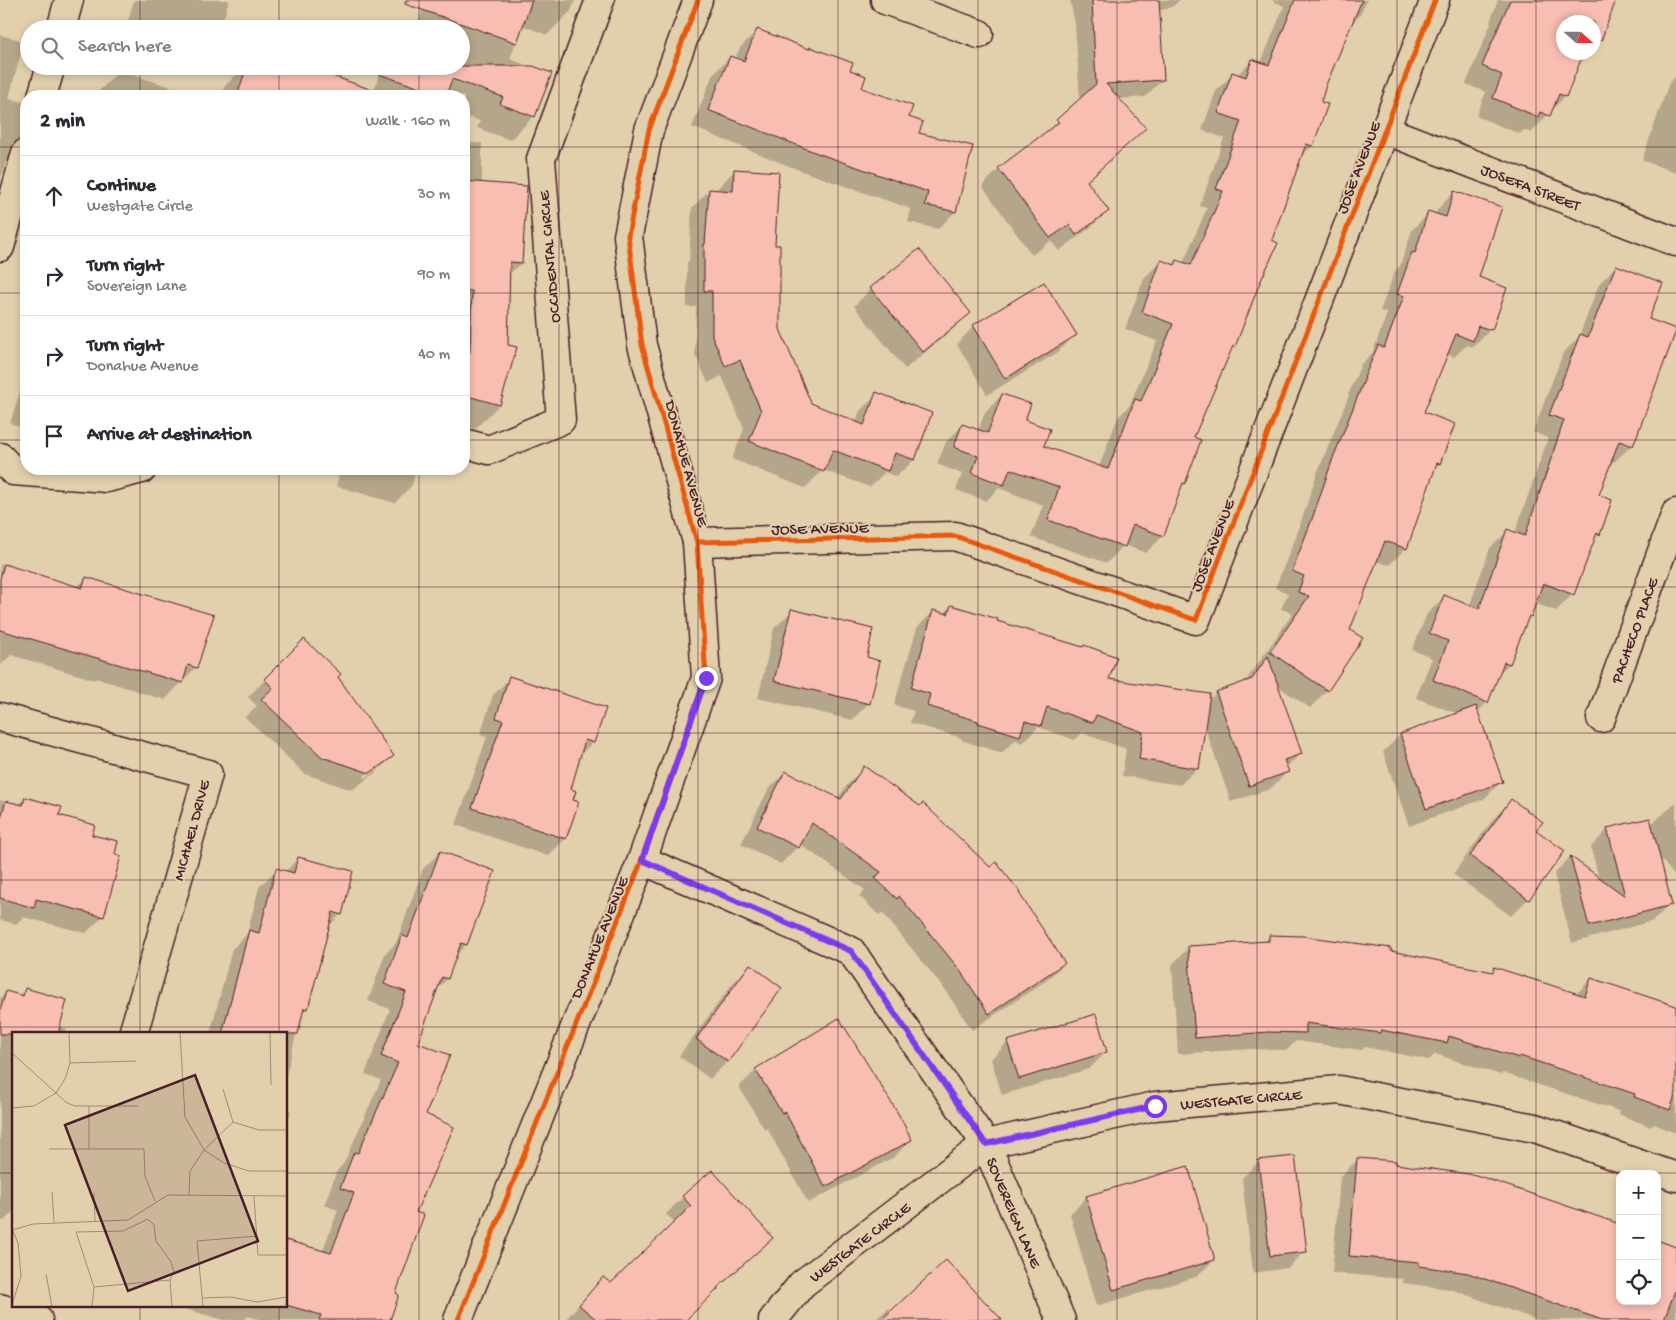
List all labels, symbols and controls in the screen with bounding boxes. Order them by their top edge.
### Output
north arrow [1556,15,1601,60]
search box [20,20,470,75]
icon: search [38,34,66,62]
text: Search here [78,36,172,59]
text: 2 min [40,110,85,135]
text: Walk · 160 m [365,113,450,132]
street label: JOSE AVENUE [1334,118,1387,217]
street label: JOSEFA STREET [1477,162,1583,217]
text: Continue [87,175,156,198]
icon: ahead [40,182,68,210]
text: 30 m [417,186,450,205]
street label: OCCIDENTAL CIRCLE [536,189,567,323]
text: Westgate Circle [87,198,193,217]
text: Turn right [87,255,163,278]
icon: right [40,262,68,290]
text: 90 m [418,266,450,285]
text: Sovereign Lane [87,278,187,297]
text: Turn right [87,335,163,358]
icon: right [40,342,68,370]
text: 40 m [418,346,450,365]
text: Donahue Avenue [87,358,198,377]
street label: DONAHUE AVENUE [658,398,711,530]
icon: arrive [40,422,68,450]
text: Arrive at destination [87,424,251,447]
street label: JOSE AVENUE [1188,496,1241,595]
street label: JOSE AVENUE [771,520,870,541]
street label: PACHECO PLACE [1608,575,1665,687]
route end [695,667,718,690]
street label: MICHAEL DRIVE [171,778,216,883]
street label: DONAHUE AVENUE [568,874,635,1003]
inset map [12,1032,288,1308]
street label: WESTGATE CIRCLE [1180,1087,1304,1116]
route start [1144,1095,1167,1118]
street label: SOVEREIGN LANE [980,1155,1044,1272]
map controls [1616,1170,1661,1305]
button: + [1616,1170,1661,1215]
street label: WESTGATE CIRCLE [807,1199,916,1288]
button: − [1616,1215,1661,1260]
button: locate [1616,1260,1661,1305]

